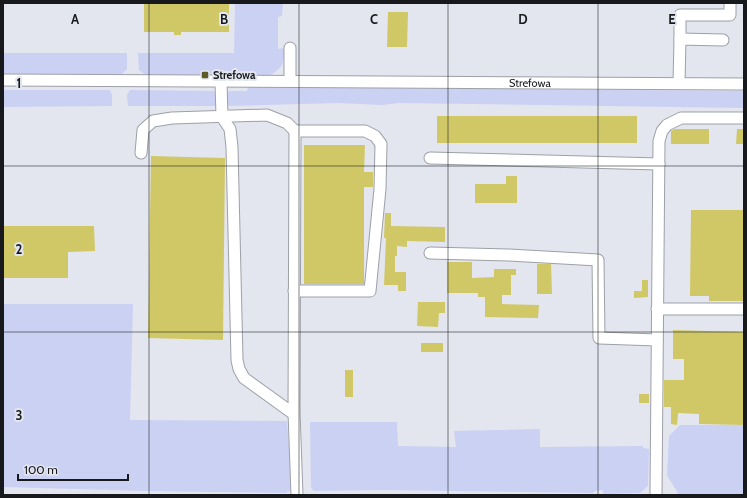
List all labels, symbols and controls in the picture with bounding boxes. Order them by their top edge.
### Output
text: A [71,11,80,27]
text: B [220,11,228,27]
text: C [370,11,378,27]
text: D [518,11,528,27]
text: E [668,11,676,27]
place label: Strefowa [213,68,256,82]
marker: Strefowa [200,70,210,80]
text: 1 [17,75,21,91]
street label: Strefowa [509,76,552,90]
text: 2 [16,241,23,257]
text: 3 [15,407,23,423]
scale bar [18,456,128,482]
text: 100 m [24,462,58,477]

